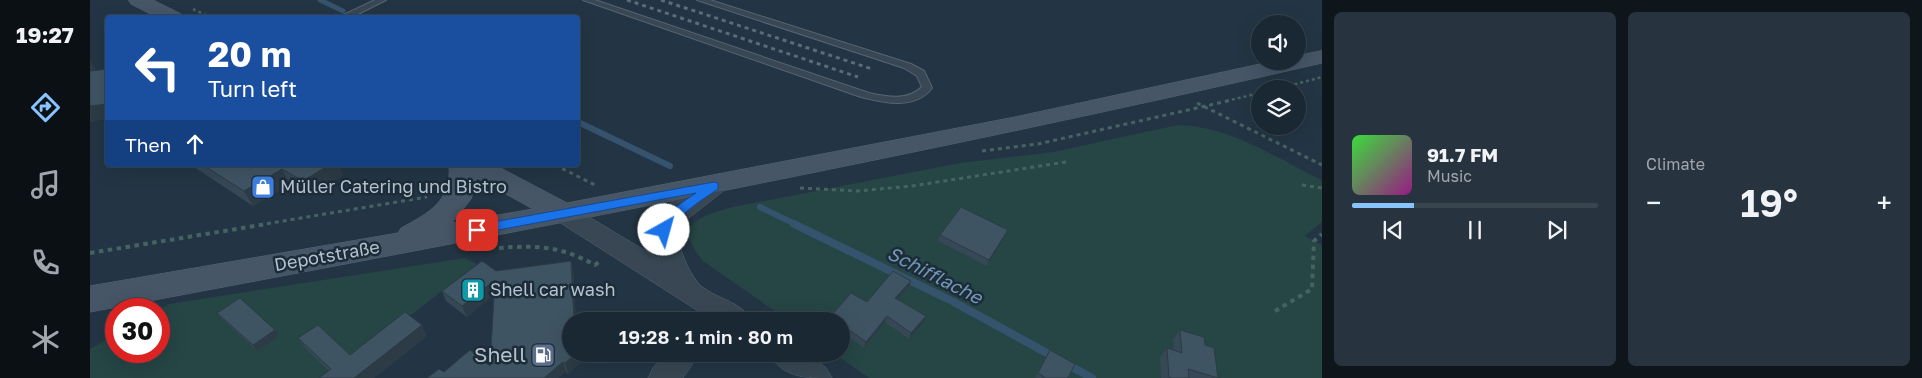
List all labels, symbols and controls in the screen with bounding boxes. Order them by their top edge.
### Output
map controls [1251,15,1306,135]
button: sound [1251,15,1306,70]
text: 19:27 [16,21,74,48]
text: 20 m [208,33,291,75]
icon: left [125,35,190,100]
text: Turn left [208,75,297,102]
button: layers [1251,80,1306,135]
icon: directions [28,90,63,125]
icon: ahead [181,130,209,158]
text: Then [125,133,171,156]
text: 91.7 FM [1427,143,1498,166]
text: Climate [1646,154,1705,174]
text: Music [1427,166,1472,186]
icon: music [28,167,63,202]
shop icon: Müller Catering und Bistro [250,174,276,200]
place label: Müller Catering und Bistro [280,175,507,197]
text: 19° [1740,180,1798,225]
text: − [1646,186,1661,219]
text: + [1877,186,1892,219]
position arrow [637,203,689,255]
pin [456,209,498,251]
icon: arrive [463,216,491,244]
icon: previous [1379,216,1407,244]
icon: pause [1461,216,1489,244]
icon: next [1543,216,1571,244]
street label: Depotstraße [272,235,381,275]
water label: Schifflache [884,241,988,309]
icon: phone [28,245,63,280]
building icon: Shell car wash [460,277,486,303]
place label: Shell car wash [490,278,616,300]
speed limit sign: 30 [105,298,170,363]
icon: climate [28,322,63,357]
text: 19:28 · 1 min · 80 m [619,325,793,348]
place label: Shell [474,341,526,367]
fuel station icon: Shell [530,342,556,368]

